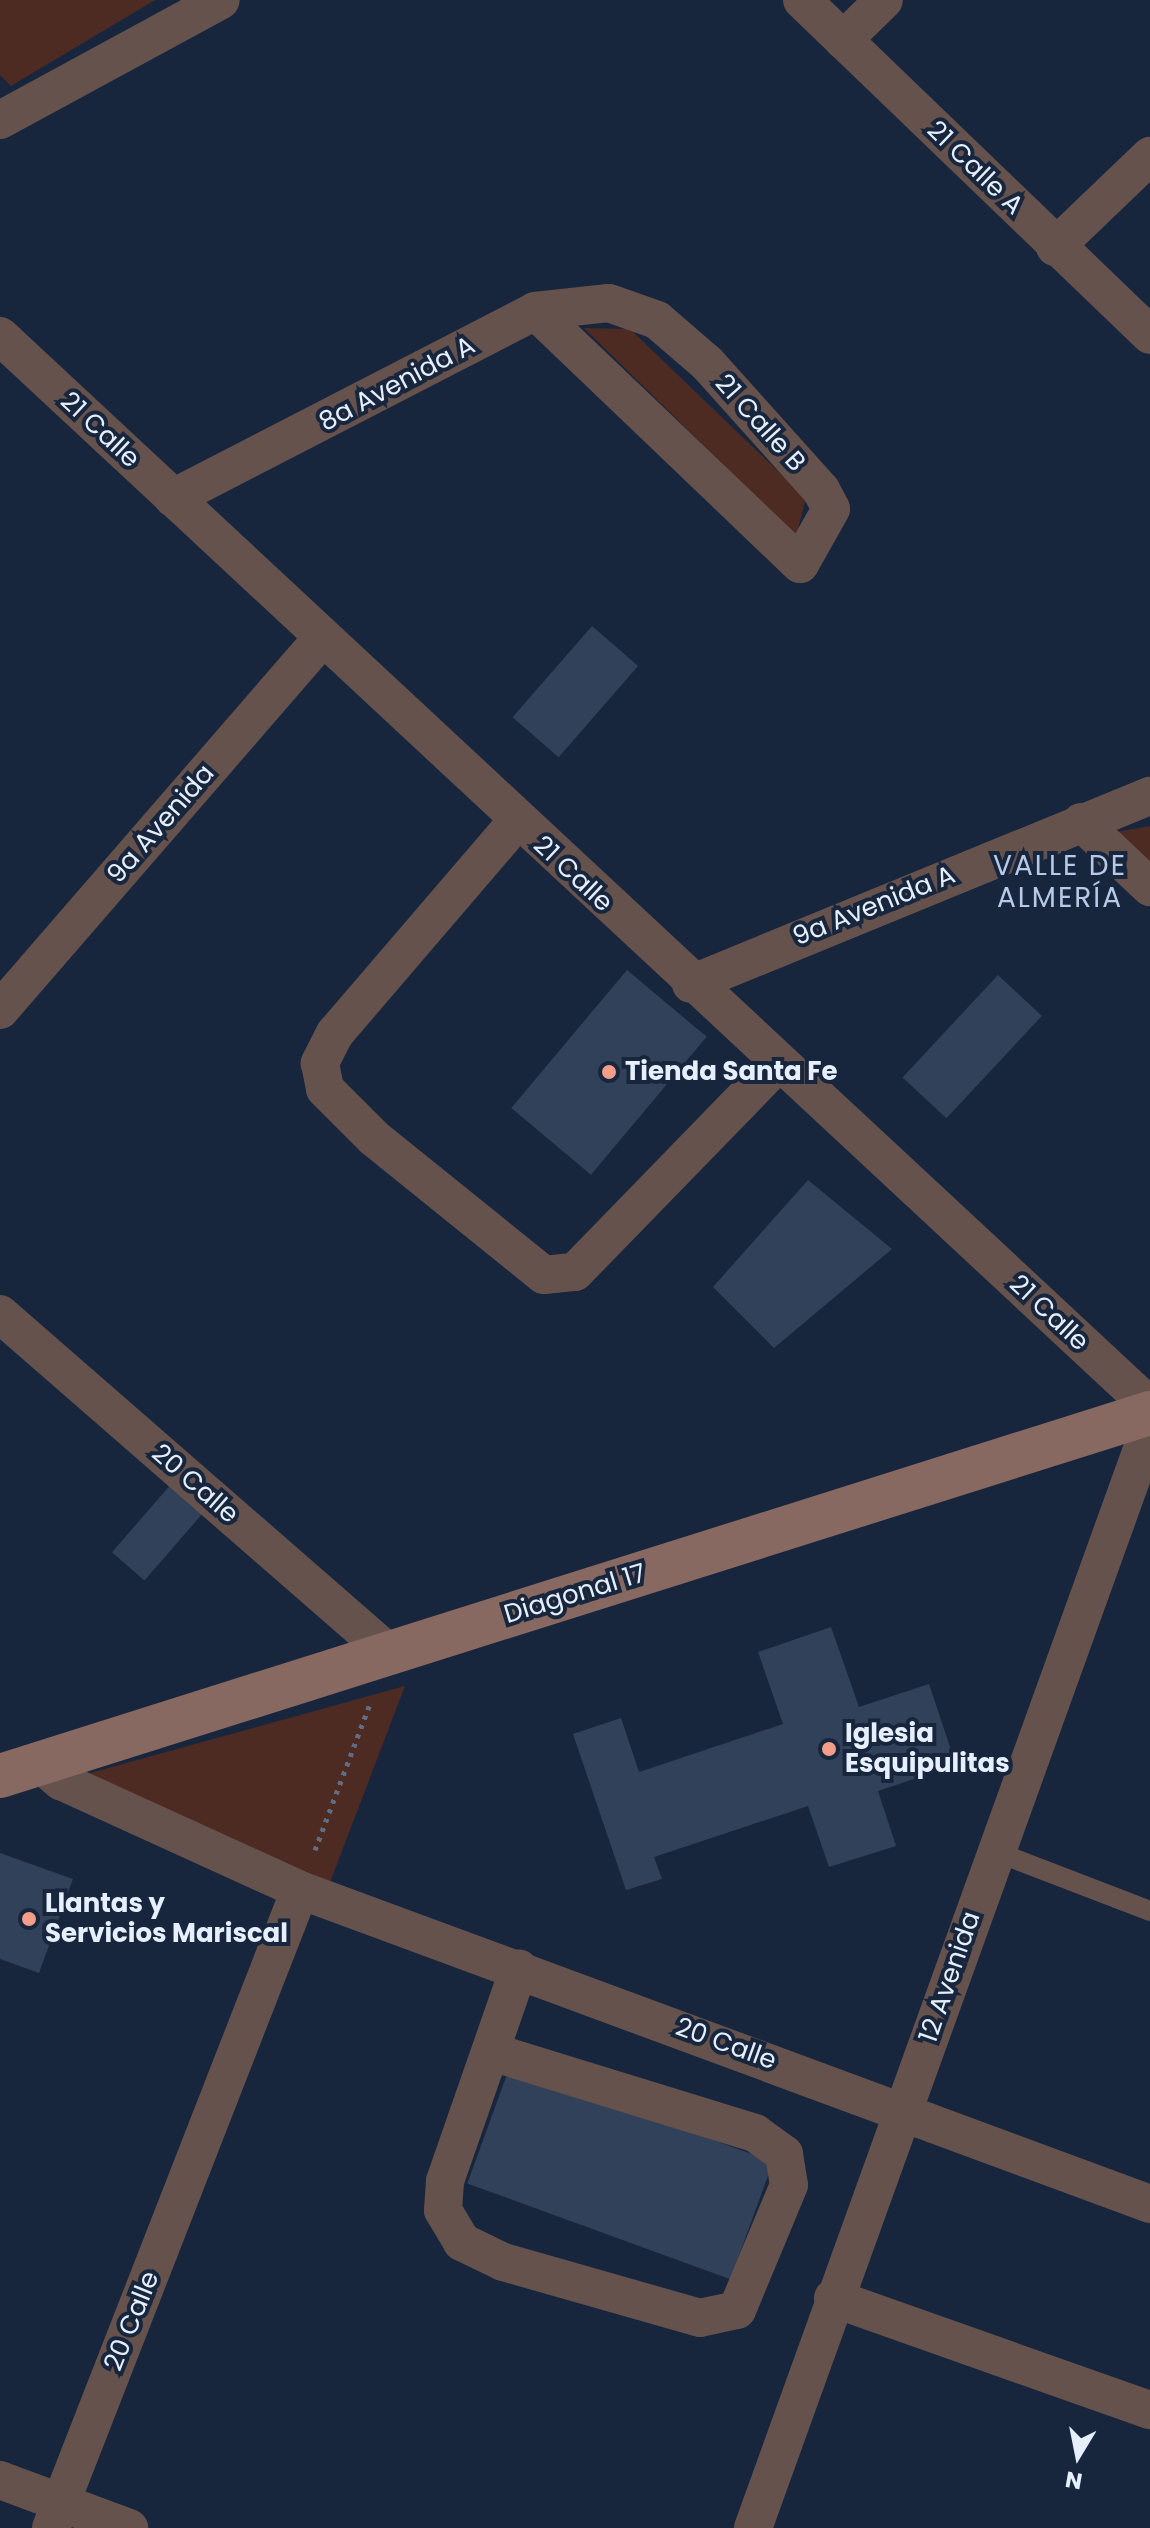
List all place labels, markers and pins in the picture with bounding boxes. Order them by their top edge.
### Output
place label: Tienda Santa Fe [625,1056,838,1088]
marker: Tienda Santa Fe [600,1063,618,1081]
place label: Iglesia Esquipulitas [845,1718,1010,1780]
marker: Iglesia Esquipulitas [820,1740,838,1758]
place label: Llantas y Servicios Mariscal [45,1888,288,1950]
marker: Llantas y Servicios Mariscal [20,1910,38,1928]

